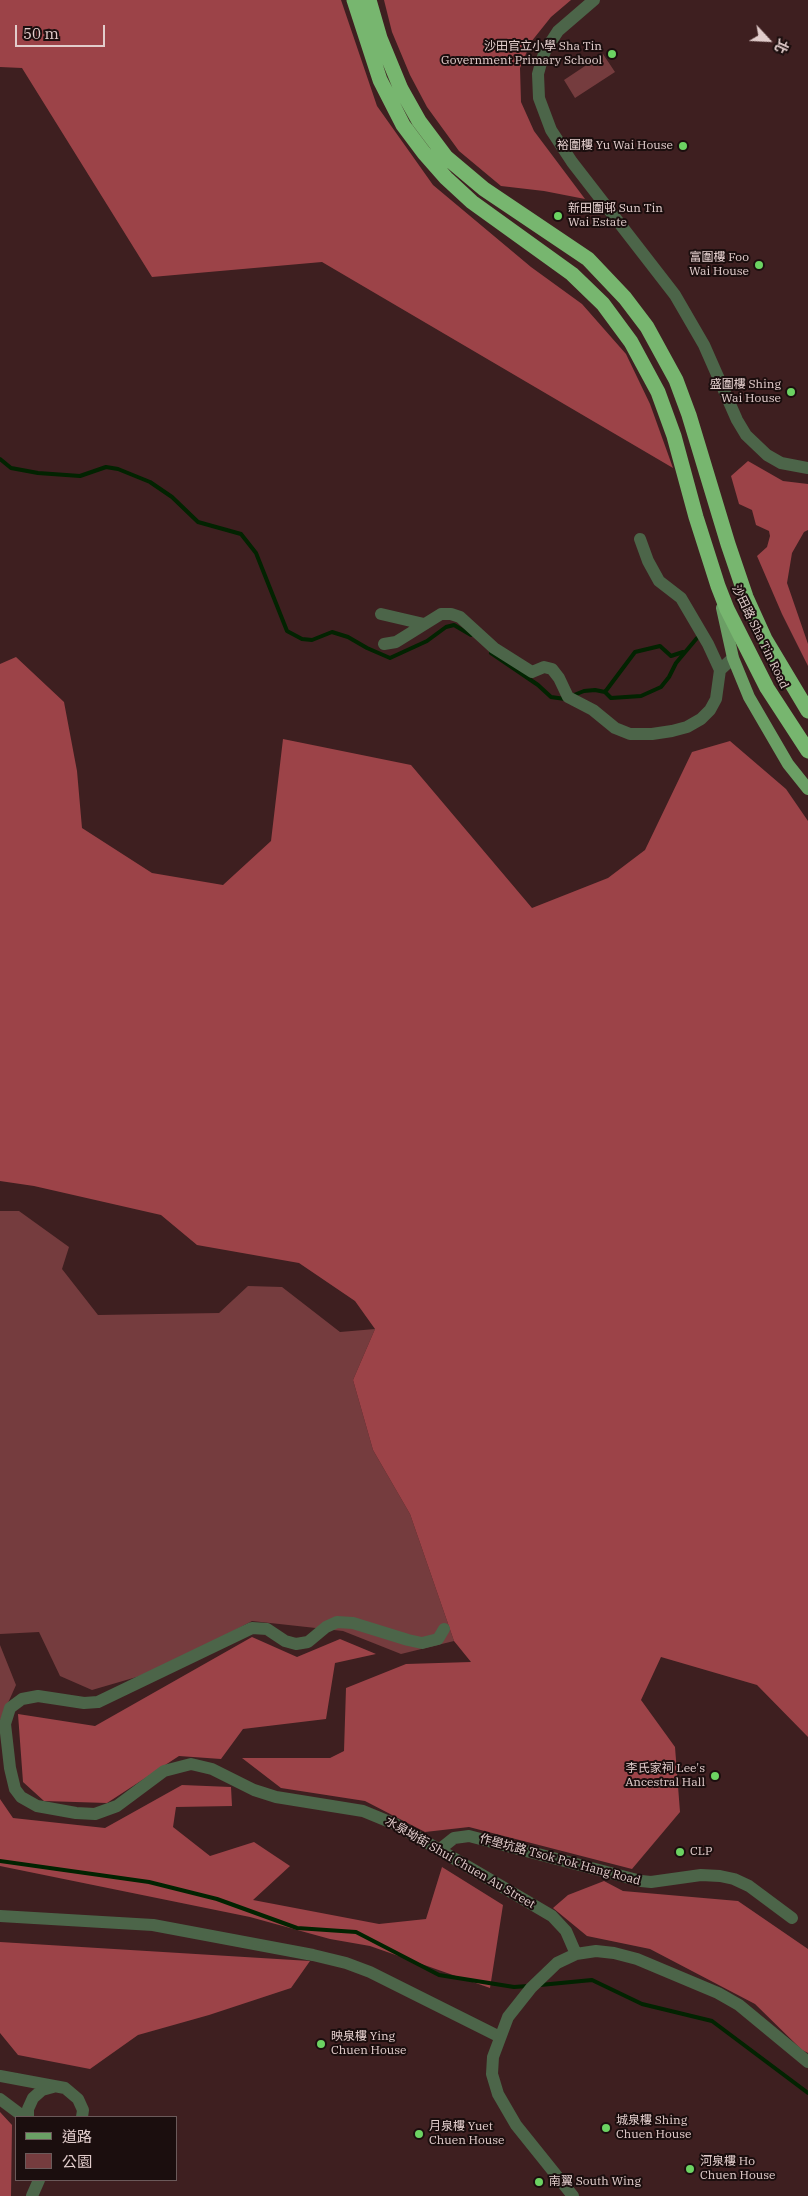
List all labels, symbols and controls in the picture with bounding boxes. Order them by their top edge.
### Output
scale bar [18,15,108,47]
north arrow [743,15,793,65]
text: 50 m [23,24,59,43]
text: 北 [770,36,793,56]
place label: 沙田官立小學 Sha Tin Government Primary School [441,40,602,68]
marker: 沙田官立小學 Sha Tin Government Primary School [606,48,618,60]
place label: 裕圍樓 Yu Wai House [557,139,673,153]
marker: 裕圍樓 Yu Wai House [677,140,689,152]
place label: 新田圍邨 Sun Tin Wai Estate [568,202,663,230]
marker: 新田圍邨 Sun Tin Wai Estate [552,210,564,222]
place label: 富圍樓 Foo Wai House [689,251,749,279]
marker: 富圍樓 Foo Wai House [753,259,765,271]
place label: 盛圍樓 Shing Wai House [710,378,781,406]
marker: 盛圍樓 Shing Wai House [785,386,797,398]
street label: 沙田路 Sha Tin Road [729,583,791,691]
place label: 李氏家祠 Lee's Ancestral Hall [625,1762,705,1790]
marker: 李氏家祠 Lee's Ancestral Hall [709,1770,721,1782]
street label: 水泉坳街 Shui Chuen Au Street [382,1814,538,1912]
street label: 作壆坑路 Tsok Pok Hang Road [478,1832,642,1888]
place label: CLP [690,1845,712,1859]
marker: CLP [674,1846,686,1858]
place label: 映泉樓 Ying Chuen House [331,2030,407,2058]
marker: 映泉樓 Ying Chuen House [315,2038,327,2050]
place label: 城泉樓 Shing Chuen House [616,2114,692,2142]
legend [15,2116,178,2181]
place label: 月泉樓 Yuet Chuen House [429,2120,505,2148]
marker: 城泉樓 Shing Chuen House [600,2122,612,2134]
text: 道路 [62,2127,92,2146]
marker: 月泉樓 Yuet Chuen House [413,2128,425,2140]
text: 公園 [62,2152,92,2171]
place label: 河泉樓 Ho Chuen House [700,2155,776,2183]
marker: 河泉樓 Ho Chuen House [684,2163,696,2175]
place label: 南翼 South Wing [549,2175,641,2189]
marker: 南翼 South Wing [533,2176,545,2188]

